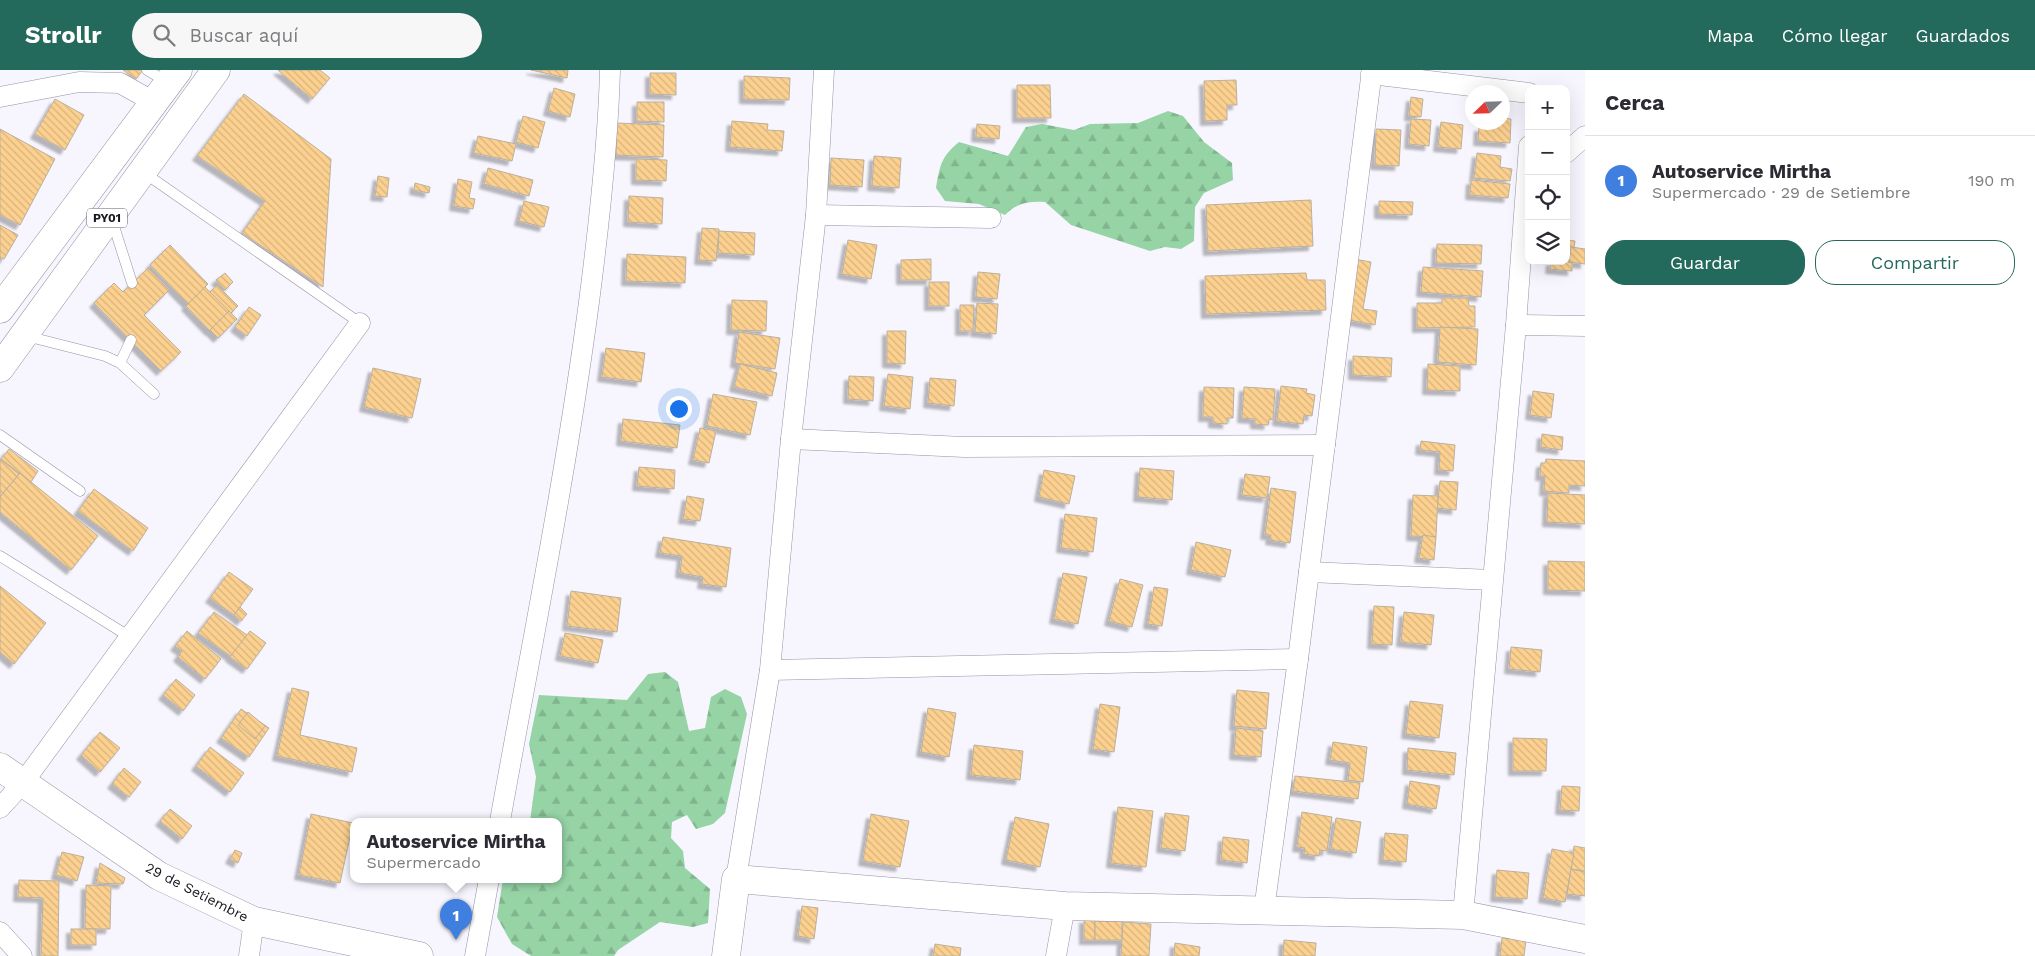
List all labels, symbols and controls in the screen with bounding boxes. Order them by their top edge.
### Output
search box [132,13,482,58]
text: Strollr [25,21,102,49]
icon: search [150,21,178,49]
text: Buscar aquí [190,24,298,47]
text: Mapa [1707,25,1754,46]
text: Cómo llegar [1782,25,1888,46]
text: Guardados [1916,25,2010,46]
north arrow [1465,85,1510,130]
map controls [1525,85,1570,265]
button: + [1525,85,1570,130]
text: Cerca [1605,90,1664,115]
button: − [1525,130,1570,175]
text: Autoservice Mirtha [1652,160,1831,183]
text: 1 [1618,171,1624,190]
text: 190 m [1968,171,2015,190]
button: locate [1525,175,1570,220]
text: Supermercado · 29 de Setiembre [1652,183,1910,202]
road number: PY01 [87,208,127,228]
button: layers [1525,220,1570,265]
button: Guardar [1605,240,1805,285]
button: Compartir [1815,240,2015,285]
your location [666,396,692,422]
popup [350,818,562,883]
text: Autoservice Mirtha [367,830,545,853]
text: Supermercado [367,853,481,872]
street label: 29 de Setiembre [143,859,251,925]
pin: 1 [440,899,472,940]

